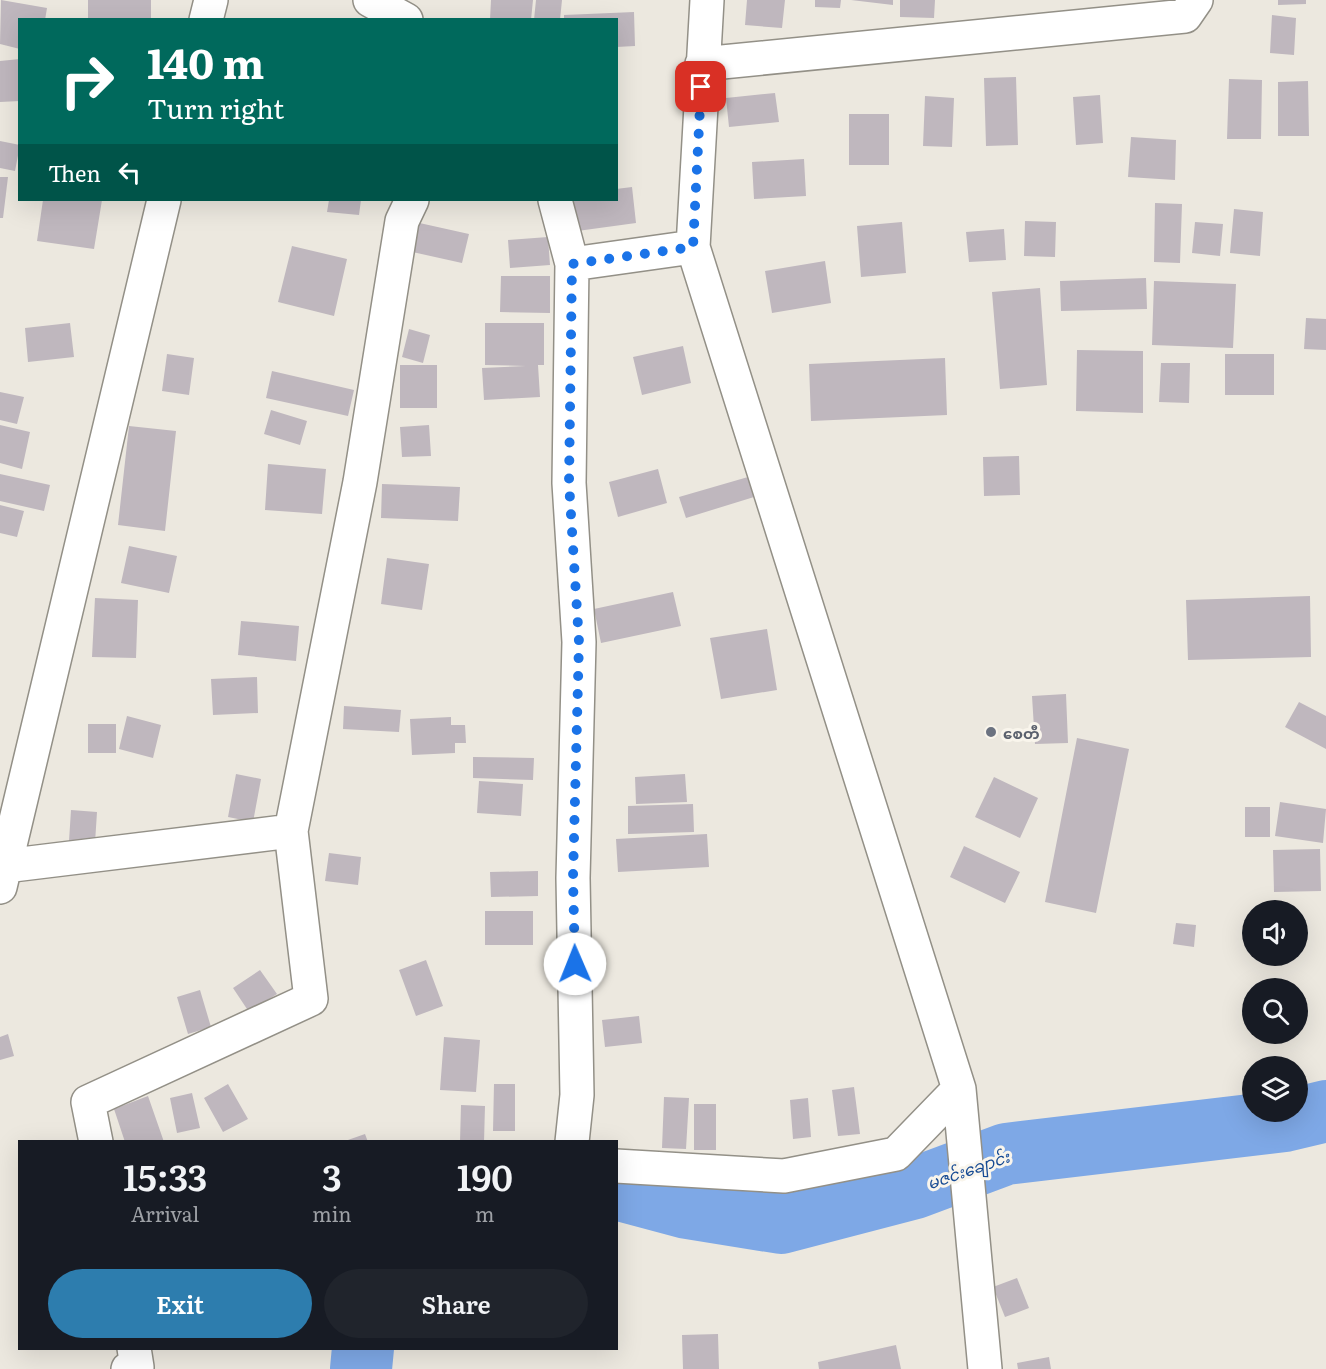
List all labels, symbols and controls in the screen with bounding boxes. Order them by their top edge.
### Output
text: 140 m [147,30,264,92]
icon: right [48,42,126,120]
pin [675,61,726,112]
icon: arrive [684,70,717,103]
text: Turn right [147,87,284,127]
text: Then [48,156,101,189]
icon: left [113,156,146,189]
place label: စေတီ [1003,721,1040,744]
marker: စေတီ [984,725,998,739]
map controls [1242,900,1308,1122]
button: sound [1242,900,1308,966]
position arrow [543,932,607,996]
button: search [1242,978,1308,1044]
button: layers [1242,1056,1308,1122]
water label: မဇင်းချောင်း [924,1143,1015,1197]
text: 15:33 [123,1149,207,1202]
text: 3 [322,1149,342,1202]
text: 190 [457,1149,513,1202]
text: Arrival [131,1198,199,1228]
text: min [312,1198,352,1228]
text: m [475,1198,495,1228]
button: Exit [48,1269,312,1338]
button: Share [324,1269,588,1338]

